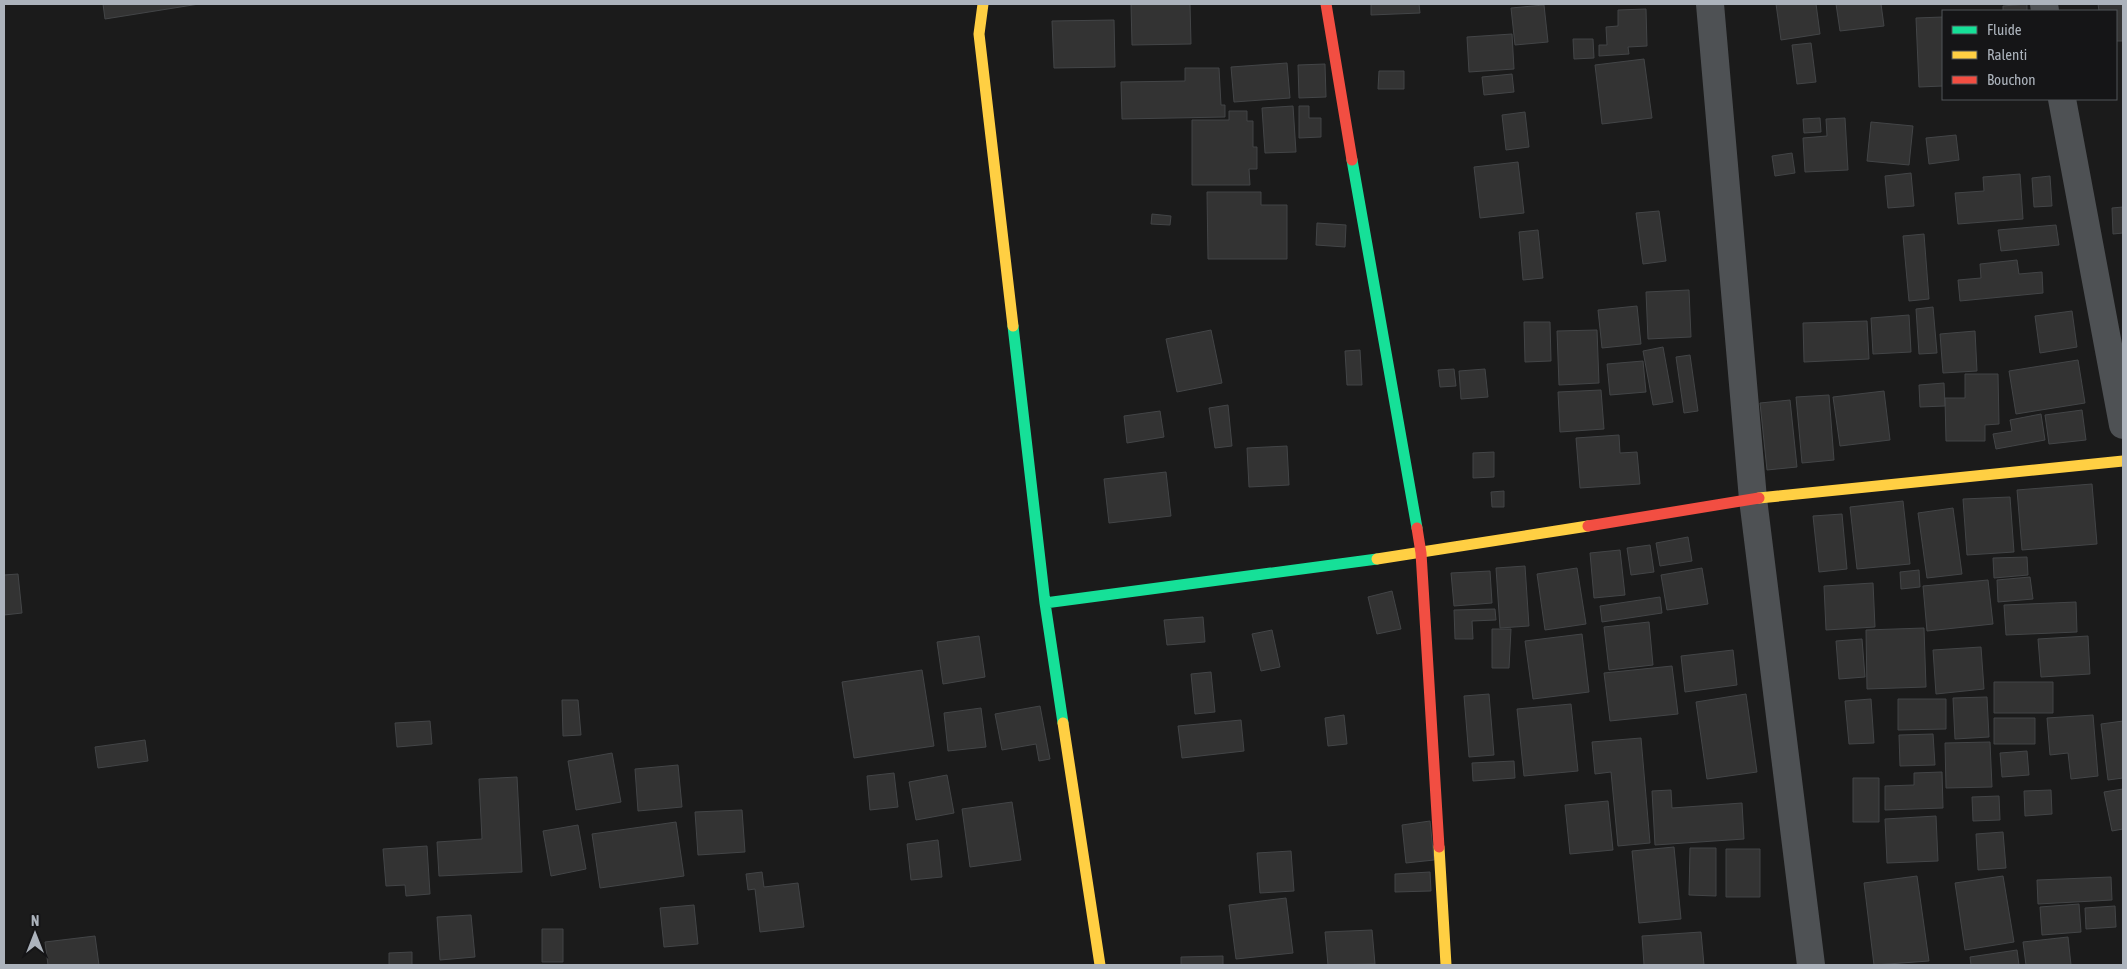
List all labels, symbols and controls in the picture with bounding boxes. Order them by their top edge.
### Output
legend [1942,10,2117,100]
text: Fluide [1987,21,2022,38]
text: Ralenti [1987,46,2027,63]
text: Bouchon [1987,71,2036,88]
north arrow [10,909,60,959]
text: N [31,913,39,929]

